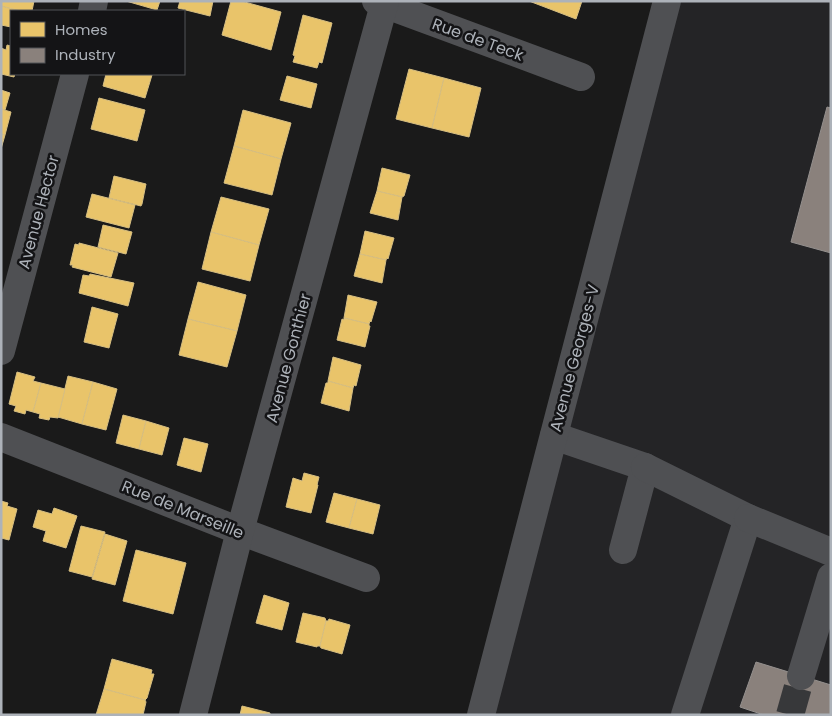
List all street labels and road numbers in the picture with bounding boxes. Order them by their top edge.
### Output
street label: Rue de Teck [429,12,527,67]
street label: Avenue Hector [12,153,65,272]
street label: Avenue Georges-V [544,282,605,434]
street label: Avenue Gonthier [260,291,317,425]
street label: Rue de Marseille [118,475,247,544]

